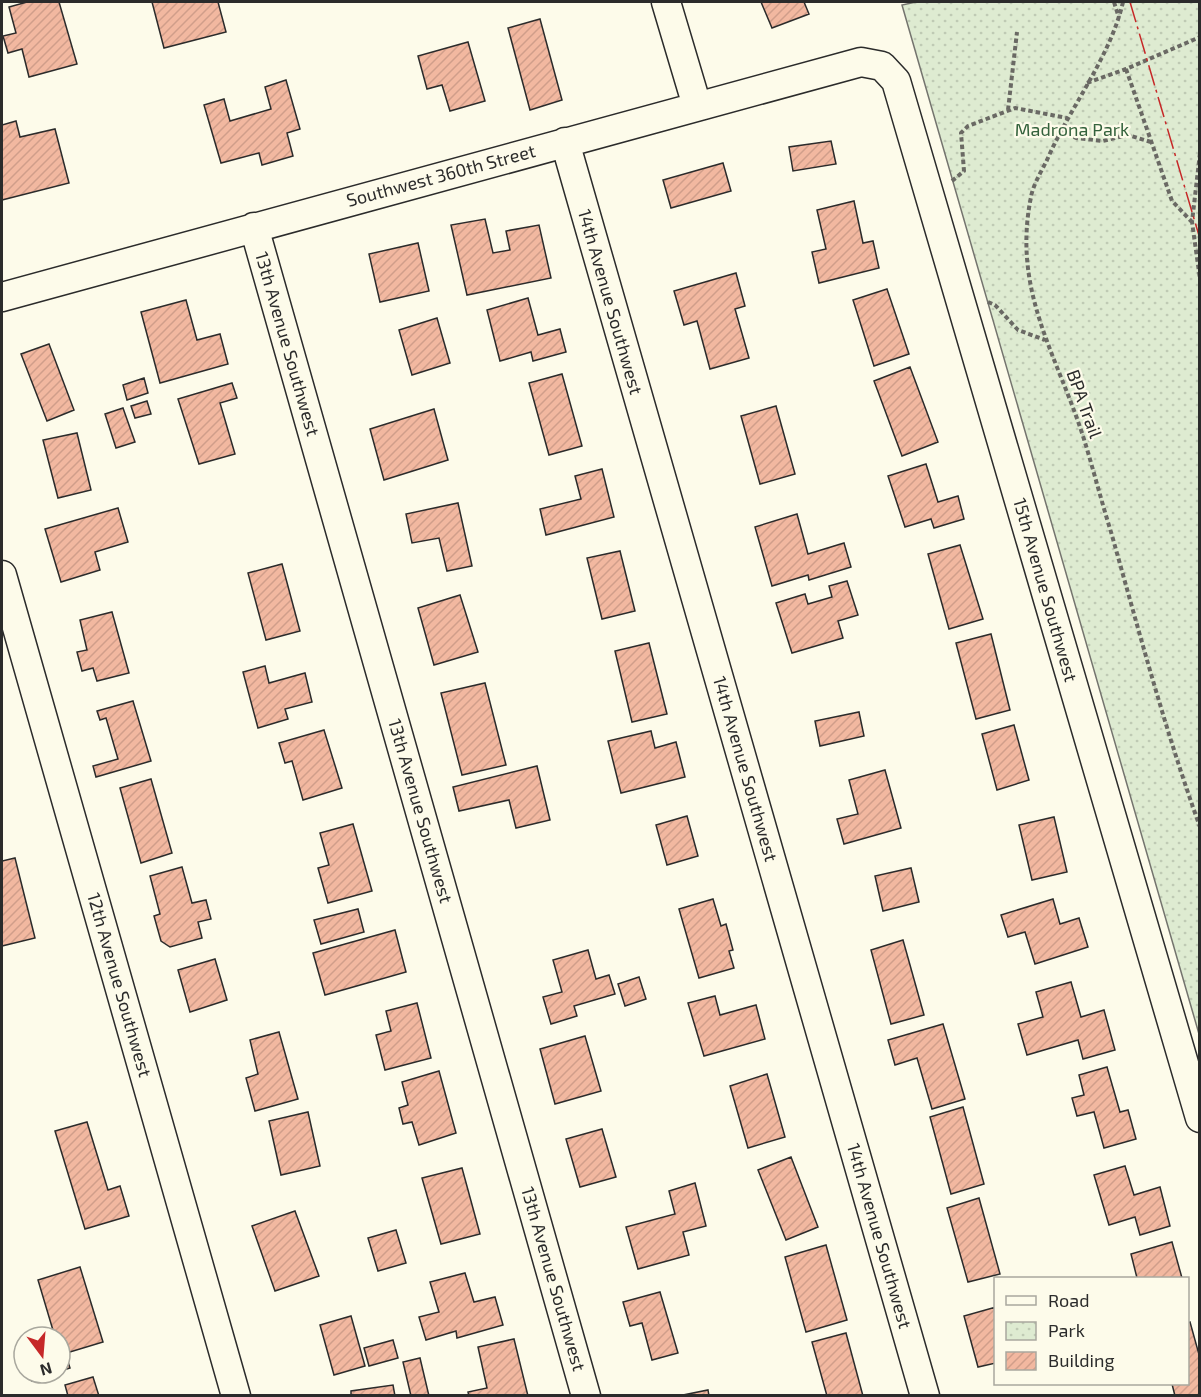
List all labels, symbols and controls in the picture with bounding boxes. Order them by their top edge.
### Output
park label: Madrona Park [1015,118,1129,140]
street label: Southwest 360th Street [344,139,538,211]
street label: 14th Avenue Southwest [574,207,648,397]
street label: 13th Avenue Southwest [251,249,325,439]
street label: BPA Trail [1062,366,1108,441]
street label: 15th Avenue Southwest [1009,495,1083,684]
street label: 14th Avenue Southwest [709,674,783,864]
street label: 13th Avenue Southwest [384,716,458,906]
street label: 12th Avenue Southwest [83,890,157,1080]
street label: 14th Avenue Southwest [843,1141,917,1331]
street label: 13th Avenue Southwest [517,1184,591,1374]
legend [994,1277,1189,1385]
text: Road [1048,1289,1089,1311]
text: Park [1048,1319,1085,1341]
north arrow [12,1325,72,1385]
text: Building [1048,1349,1115,1371]
text: N [38,1359,54,1381]

